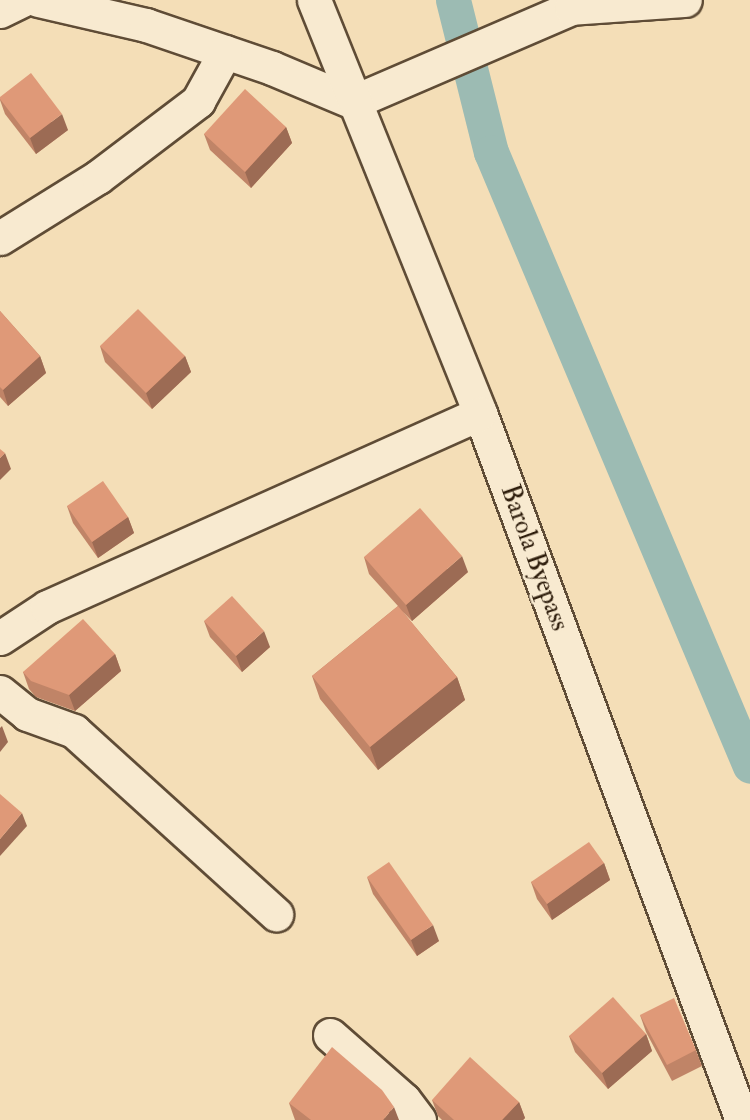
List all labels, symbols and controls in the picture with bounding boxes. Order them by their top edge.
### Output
street label: Barola Byepass [493,481,575,635]

